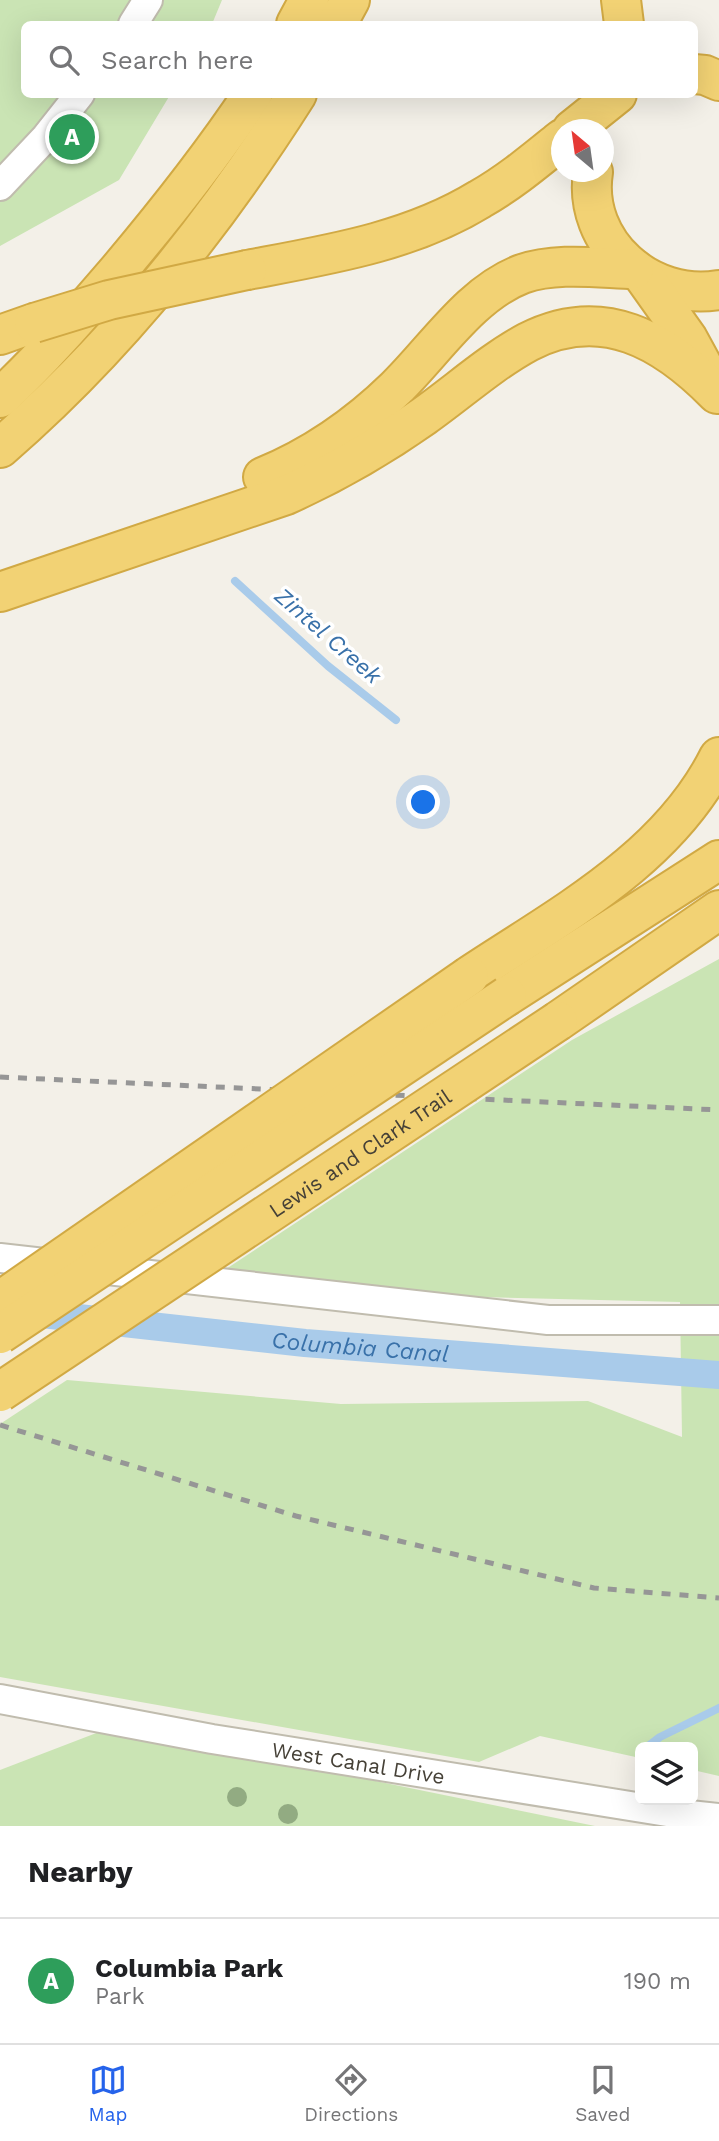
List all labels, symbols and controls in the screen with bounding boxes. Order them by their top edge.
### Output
search box [21,21,698,98]
icon: search [45,41,83,79]
text: Search here [101,45,253,75]
pin: A [49,111,95,163]
north arrow [551,119,614,182]
water label: Zintel Creek [268,582,388,691]
your location [406,785,440,819]
street label: Lewis and Clark Trail [264,1083,456,1222]
water label: Columbia Canal [270,1326,450,1368]
street label: West Canal Drive [270,1736,447,1789]
map controls [635,1742,698,1805]
button: layers [635,1742,698,1805]
text: Nearby [28,1854,133,1889]
text: Columbia Park [95,1953,283,1983]
text: A [43,1968,59,1995]
text: 190 m [624,1968,691,1995]
text: Park [95,1983,144,2010]
tab: Map [89,2061,127,2126]
tab: Directions [304,2061,398,2126]
tab: Saved [575,2061,630,2126]

